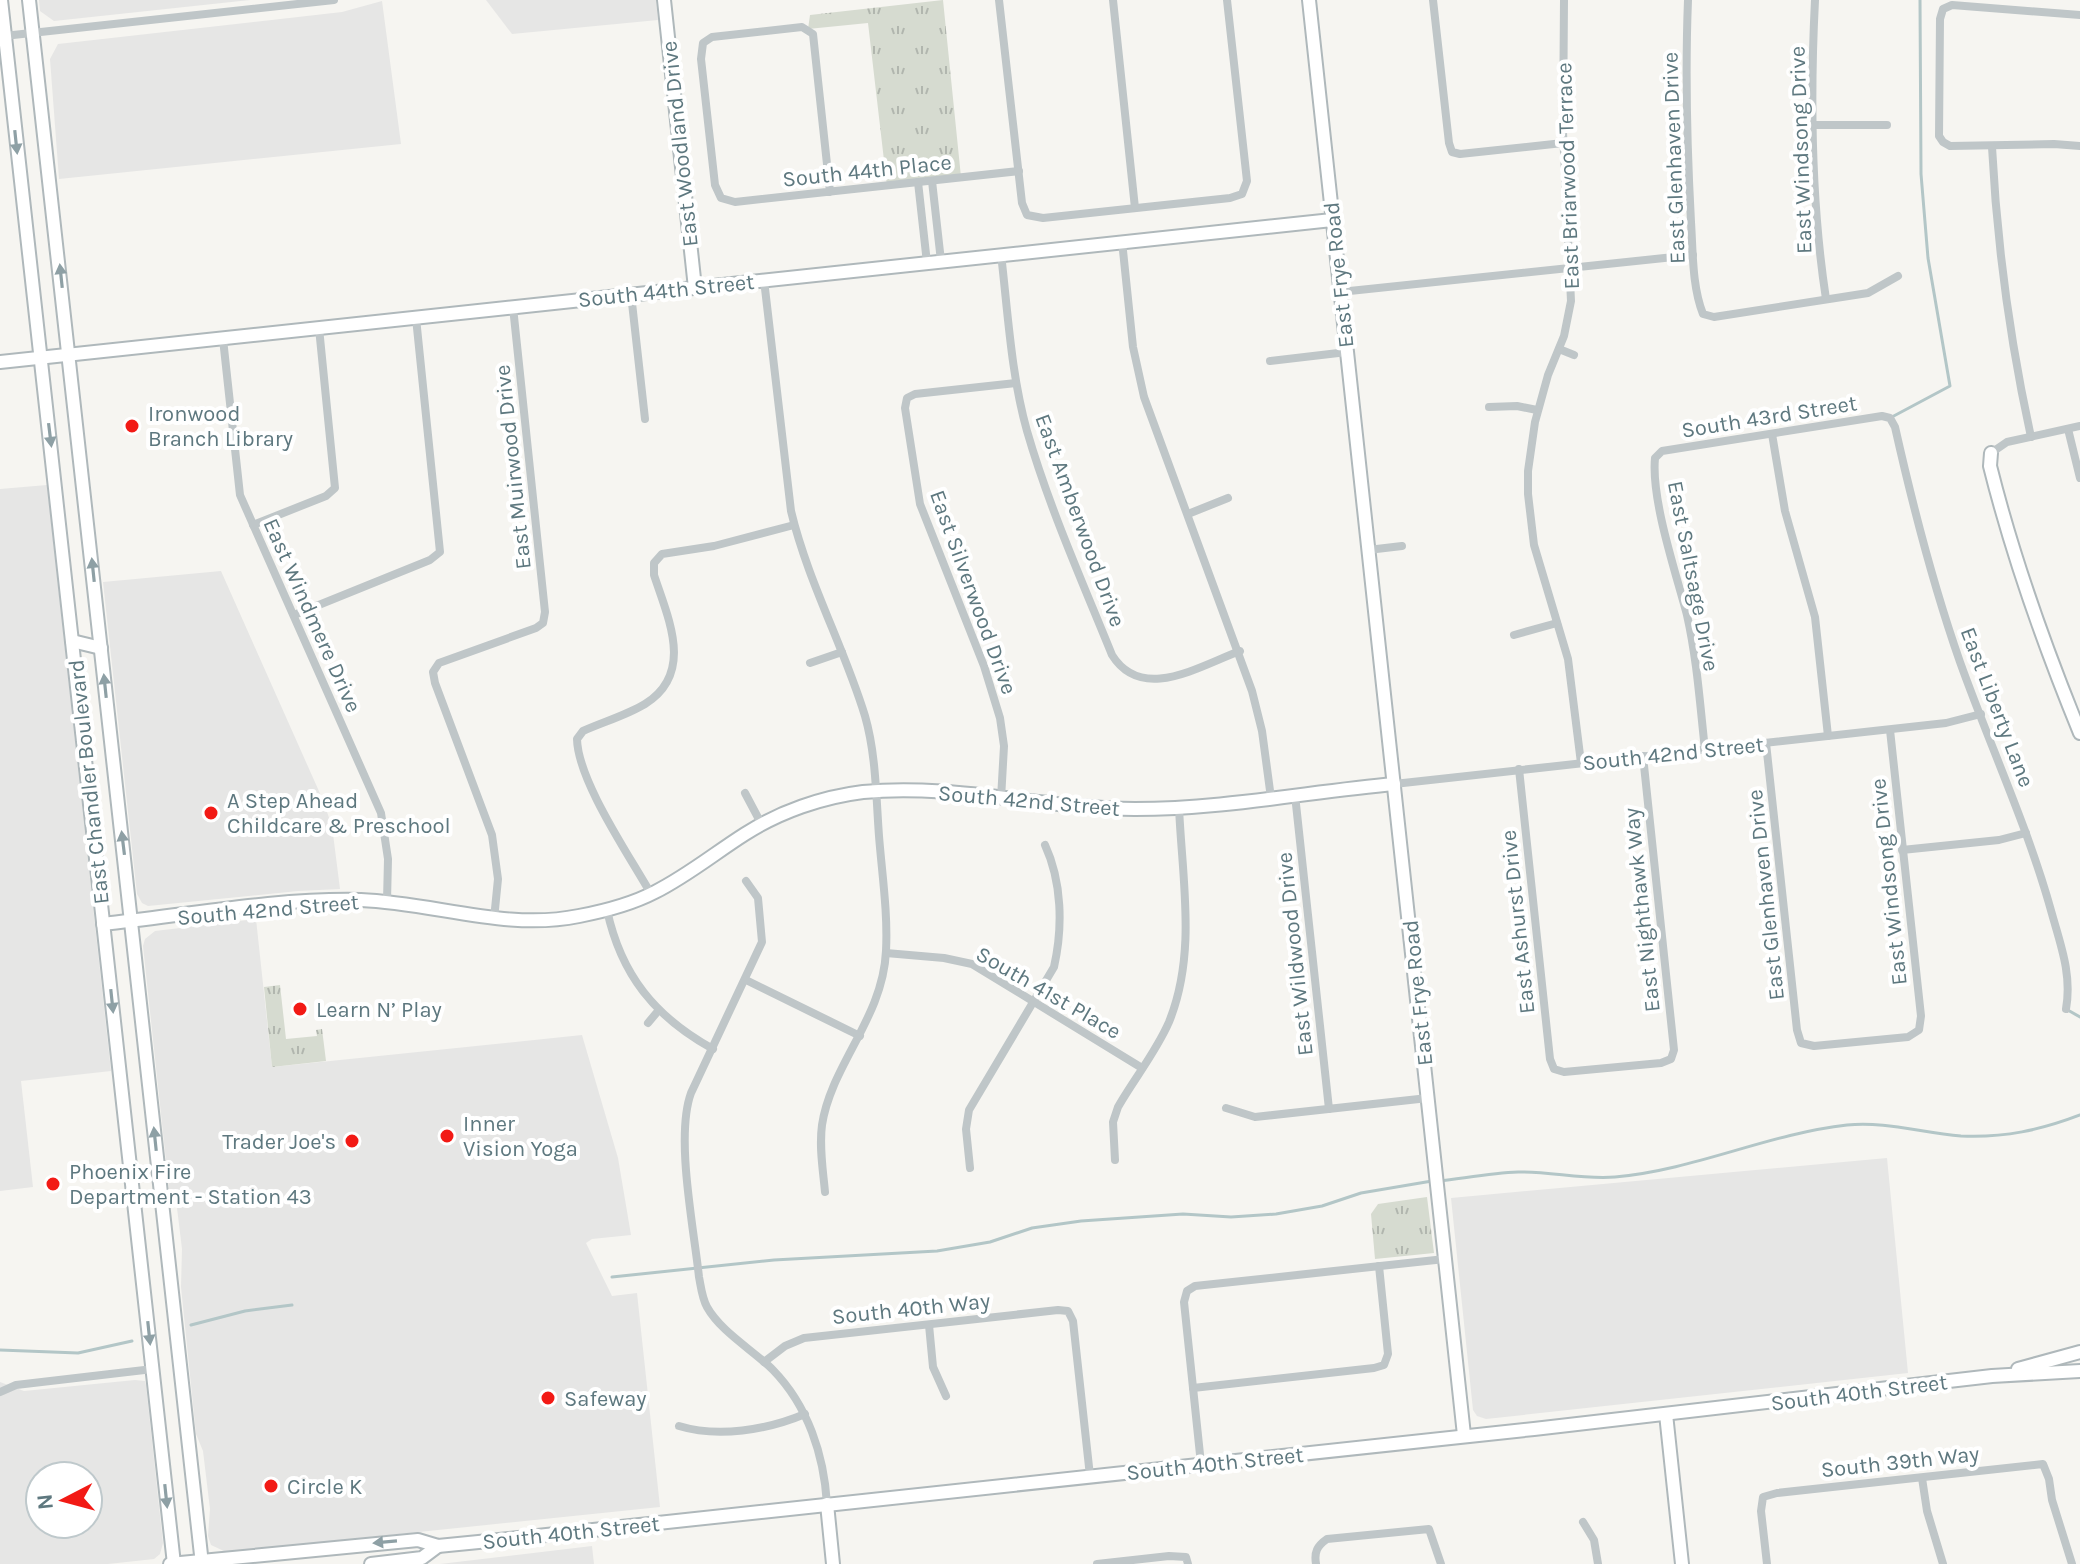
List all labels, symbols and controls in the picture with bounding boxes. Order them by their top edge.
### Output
street label: East Woodland Drive [656,40,704,248]
street label: East Windsong Drive [1784,46,1818,254]
street label: East Glenhaven Drive [1657,52,1691,264]
street label: East Briarwood Terrace [1551,62,1585,290]
one-way arrow [10,130,23,155]
street label: South 44th Place [781,149,953,193]
street label: East Frye Road [1318,201,1360,349]
one-way arrow [55,264,68,289]
street label: South 44th Street [577,269,756,313]
street label: East Muirwood Drive [489,363,537,571]
street label: South 43rd Street [1680,390,1859,444]
place label: Ironwood Branch Library [148,401,293,452]
street label: East Amberwood Drive [1029,410,1131,630]
marker: Ironwood Branch Library [123,417,141,435]
one-way arrow [43,423,56,448]
street label: East Saltsage Drive [1662,479,1724,674]
street label: East Silverwood Drive [924,487,1022,698]
street label: East Windmere Drive [258,514,367,717]
one-way arrow [86,557,99,582]
street label: East Liberty Lane [1955,624,2040,791]
street label: East Chandler Boulevard [63,658,115,906]
one-way arrow [99,674,112,699]
street label: South 42nd Street [1581,732,1765,776]
street label: East Windsong Drive [1865,777,1913,987]
street label: South 42nd Street [937,780,1121,822]
place label: A Step Ahead Childcare & Preschool [227,788,451,839]
street label: East Glenhaven Drive [1742,788,1790,1002]
marker: A Step Ahead Childcare & Preschool [202,804,220,822]
street label: East Nighthawk Way [1618,806,1666,1013]
street label: East Ashurst Drive [1495,829,1541,1015]
one-way arrow [116,830,129,855]
street label: East Wildwood Drive [1271,851,1319,1057]
street label: South 42nd Street [176,889,360,931]
street label: East Frye Road [1397,919,1439,1067]
street label: South 41st Place [971,941,1126,1045]
one-way arrow [105,989,118,1014]
place label: Learn N’ Play [316,997,442,1023]
marker: Learn N’ Play [291,1000,309,1018]
place label: Inner Vision Yoga [463,1111,578,1162]
one-way arrow [148,1126,161,1151]
marker: Inner Vision Yoga [438,1127,456,1145]
place label: Trader Joe's [222,1129,336,1155]
marker: Trader Joe's [343,1132,361,1150]
place label: Phoenix Fire Department - Station 43 [69,1159,312,1210]
marker: Phoenix Fire Department - Station 43 [44,1175,62,1193]
street label: South 40th Way [831,1288,991,1330]
one-way arrow [142,1321,155,1346]
street label: South 40th Street [1769,1369,1949,1417]
place label: Safeway [564,1386,647,1412]
marker: Safeway [539,1389,557,1407]
street label: South 39th Way [1820,1441,1981,1483]
street label: South 40th Street [1125,1442,1305,1486]
north arrow [24,1460,104,1540]
place label: Circle K [287,1474,362,1500]
marker: Circle K [262,1477,280,1495]
one-way arrow [160,1483,173,1508]
text: N [31,1493,59,1511]
street label: South 40th Street [481,1511,661,1555]
one-way arrow [372,1536,397,1549]

